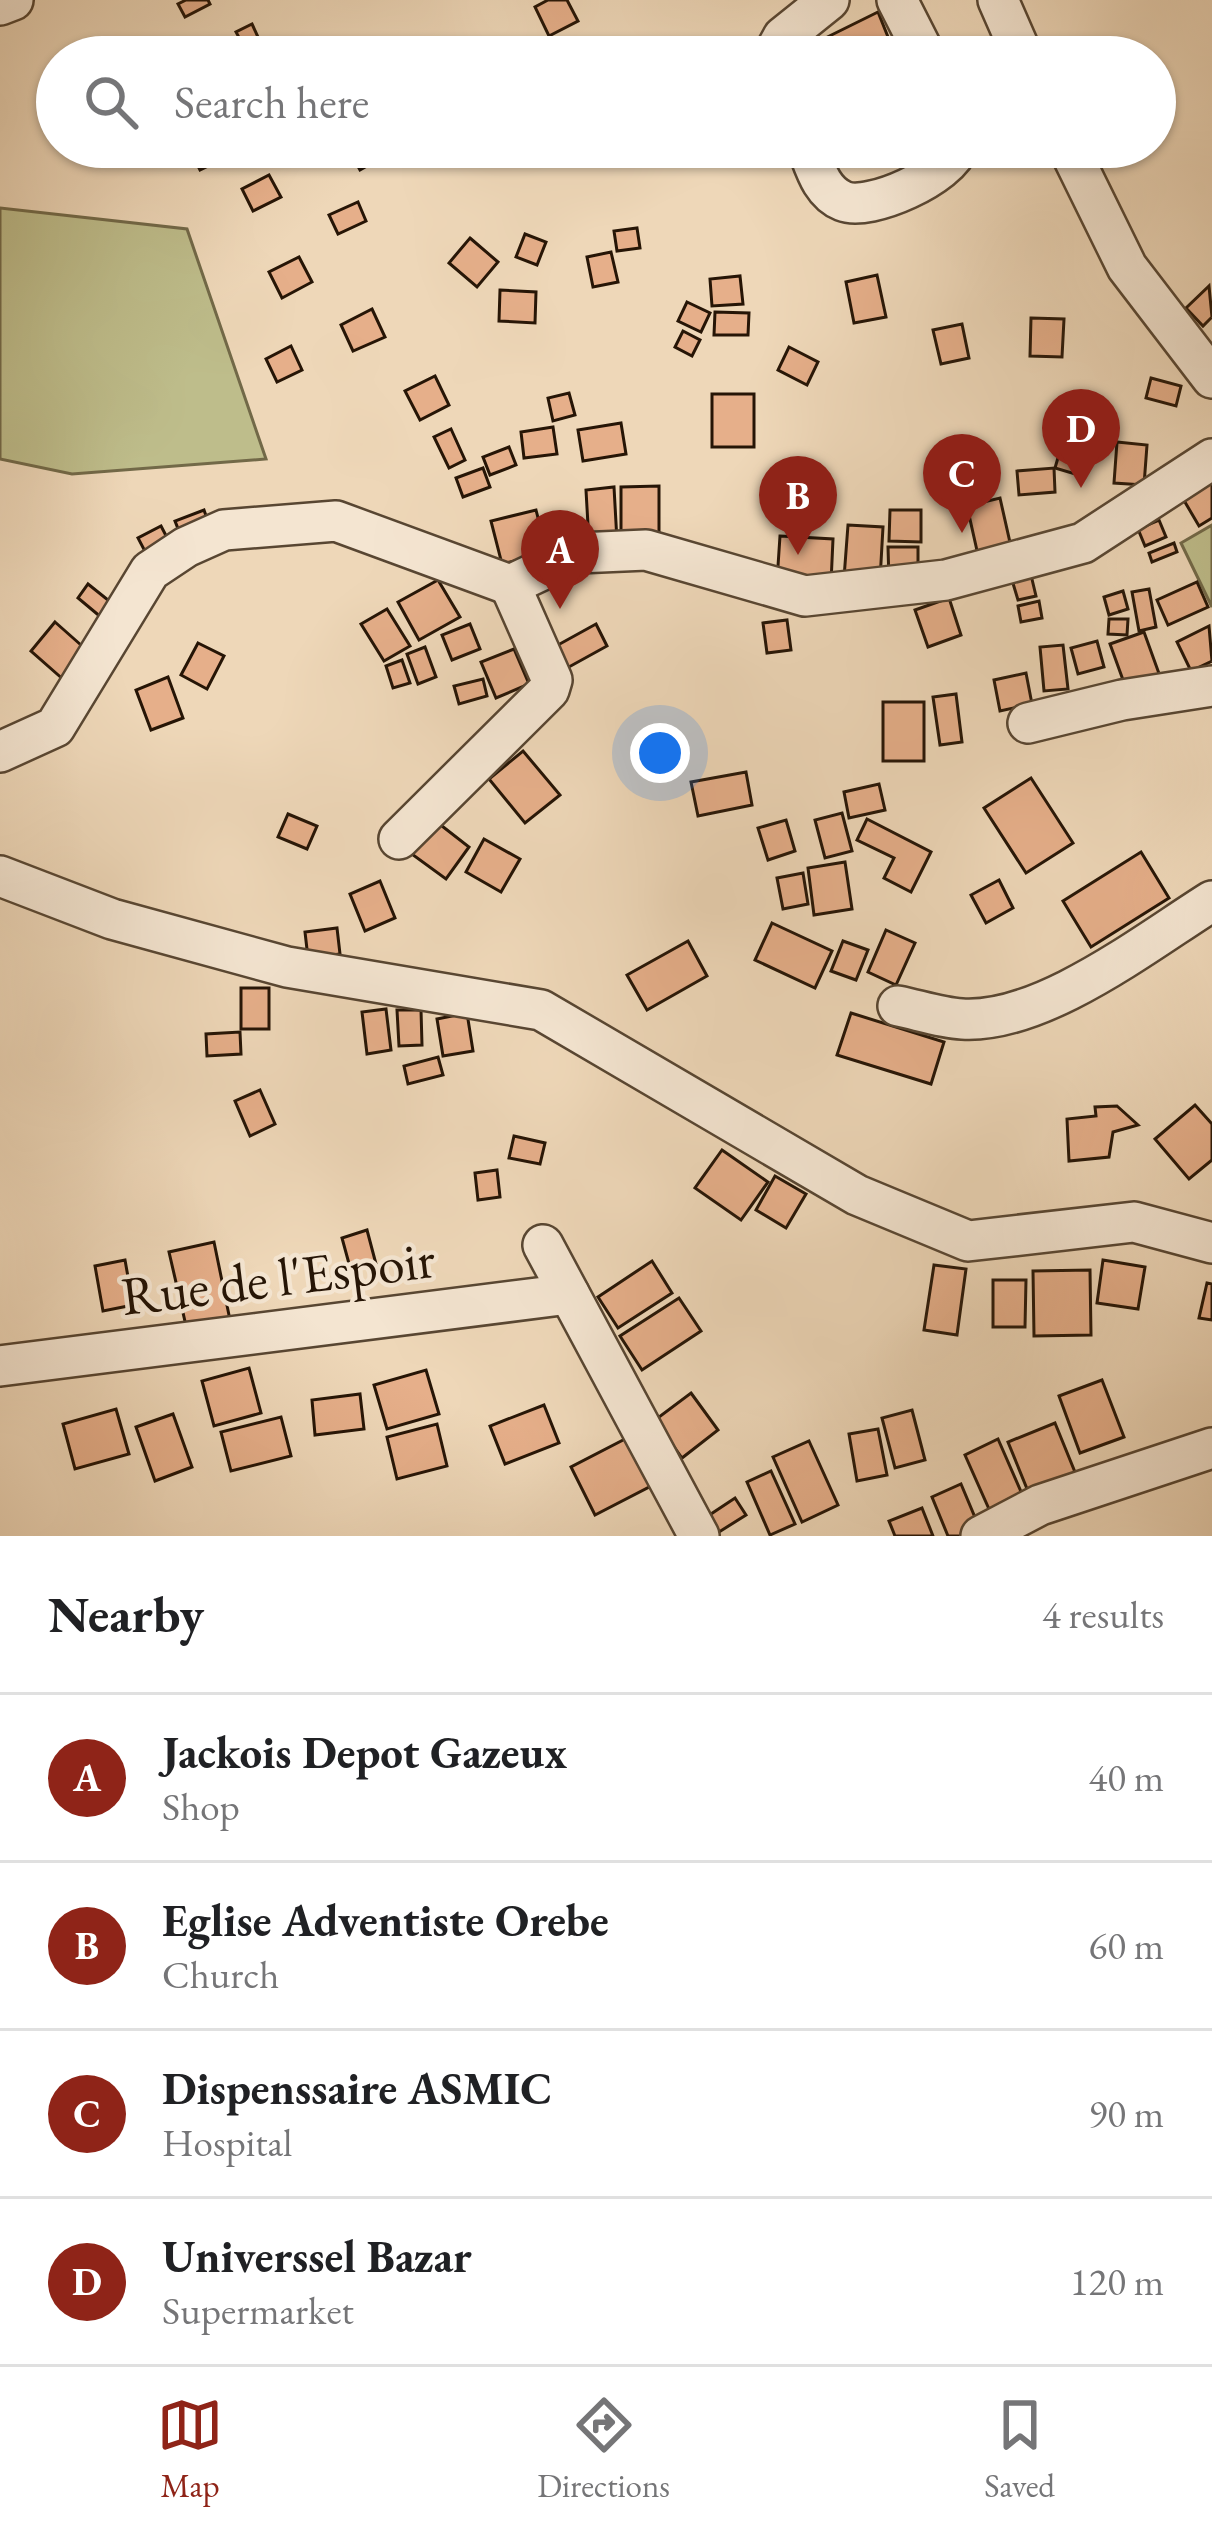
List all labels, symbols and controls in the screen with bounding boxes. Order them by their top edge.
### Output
search box [36,36,1176,168]
icon: search [78,69,144,135]
text: Search here [174,73,369,131]
pin: D [1042,389,1120,488]
pin: C [923,434,1001,533]
pin: B [759,456,837,555]
pin: A [521,510,599,609]
your location [630,723,690,783]
street label: Rue de l'Espoir [117,1223,439,1331]
text: Nearby [48,1581,204,1647]
text: 4 results [1042,1589,1164,1640]
text: Jackois Depot Gazeux [162,1723,567,1781]
text: A [73,1752,101,1803]
text: 40 m [1088,1752,1164,1803]
text: Shop [162,1781,240,1832]
text: Eglise Adventiste Orebe [162,1891,609,1949]
text: B [75,1920,99,1971]
text: 60 m [1088,1920,1164,1971]
text: Church [162,1949,279,2000]
text: Dispenssaire ASMIC [162,2059,552,2117]
text: C [73,2088,101,2139]
text: 90 m [1088,2088,1164,2139]
text: Hospital [162,2117,292,2168]
text: Universsel Bazar [162,2227,472,2285]
text: D [72,2256,102,2307]
text: 120 m [1070,2256,1164,2307]
text: Supermarket [162,2285,354,2336]
tab: Map [157,2392,223,2507]
tab: Directions [537,2392,670,2507]
tab: Saved [984,2392,1055,2507]

